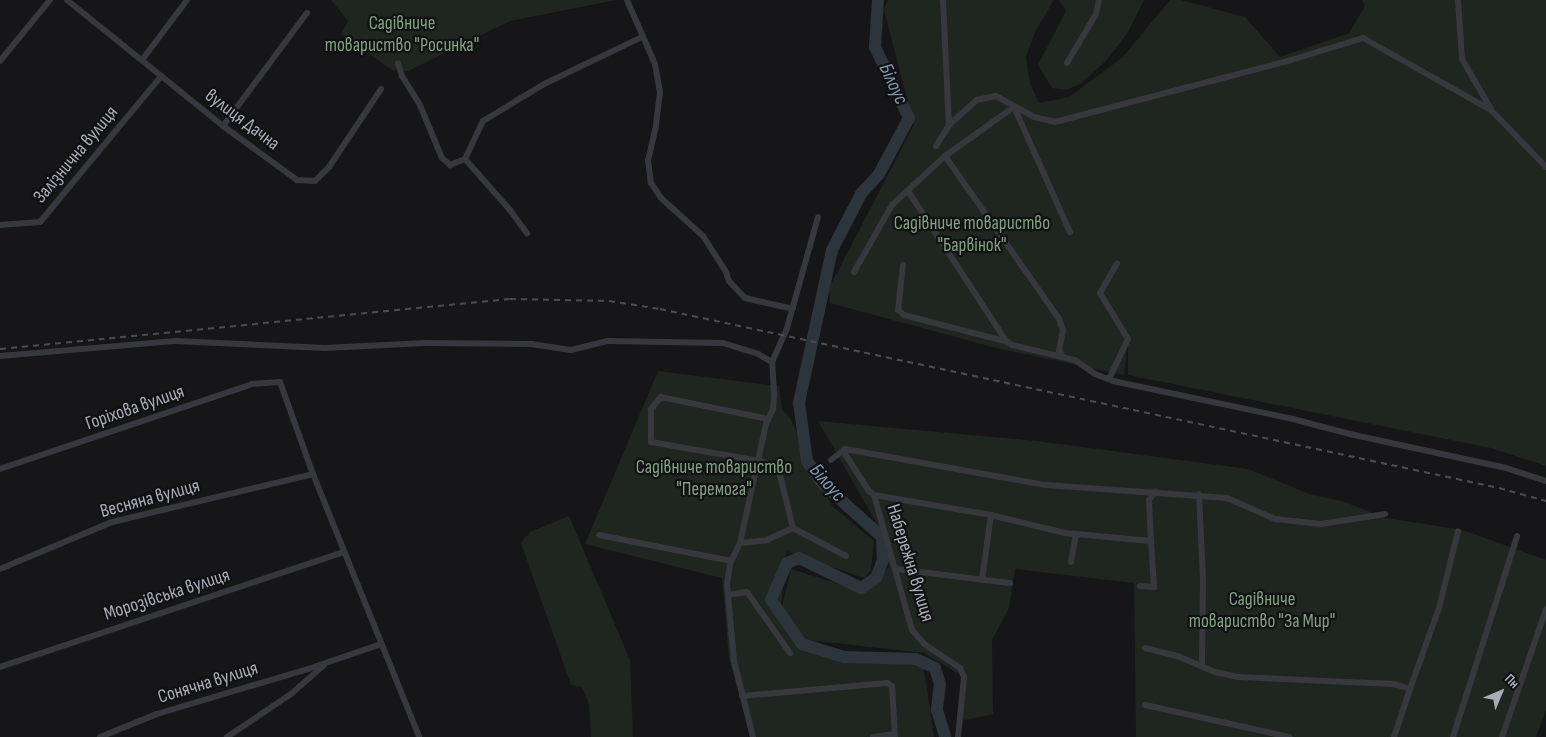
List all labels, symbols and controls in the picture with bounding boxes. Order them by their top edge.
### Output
park label: Садівниче товариство "Росинка" [325,13,479,57]
water label: Білоус [873,60,913,108]
street label: вулиця Дачна [200,85,284,155]
street label: Залізнична вулиця [29,102,123,208]
park label: Садівниче товариство "Барвінок" [894,213,1050,257]
street label: Горіхова вулиця [83,380,187,436]
park label: Садівниче товариство "Перемога" [636,457,792,501]
water label: Білоус [804,459,850,507]
street label: Весняна вулиця [98,475,202,523]
street label: Набережна вулиця [881,501,939,625]
street label: Морозівська вулиця [101,564,233,626]
park label: Садівниче товариство "За Мир" [1189,589,1335,633]
street label: Сонячна вулиця [155,657,261,709]
north arrow [1476,667,1526,717]
text: Пн [1501,670,1523,692]

